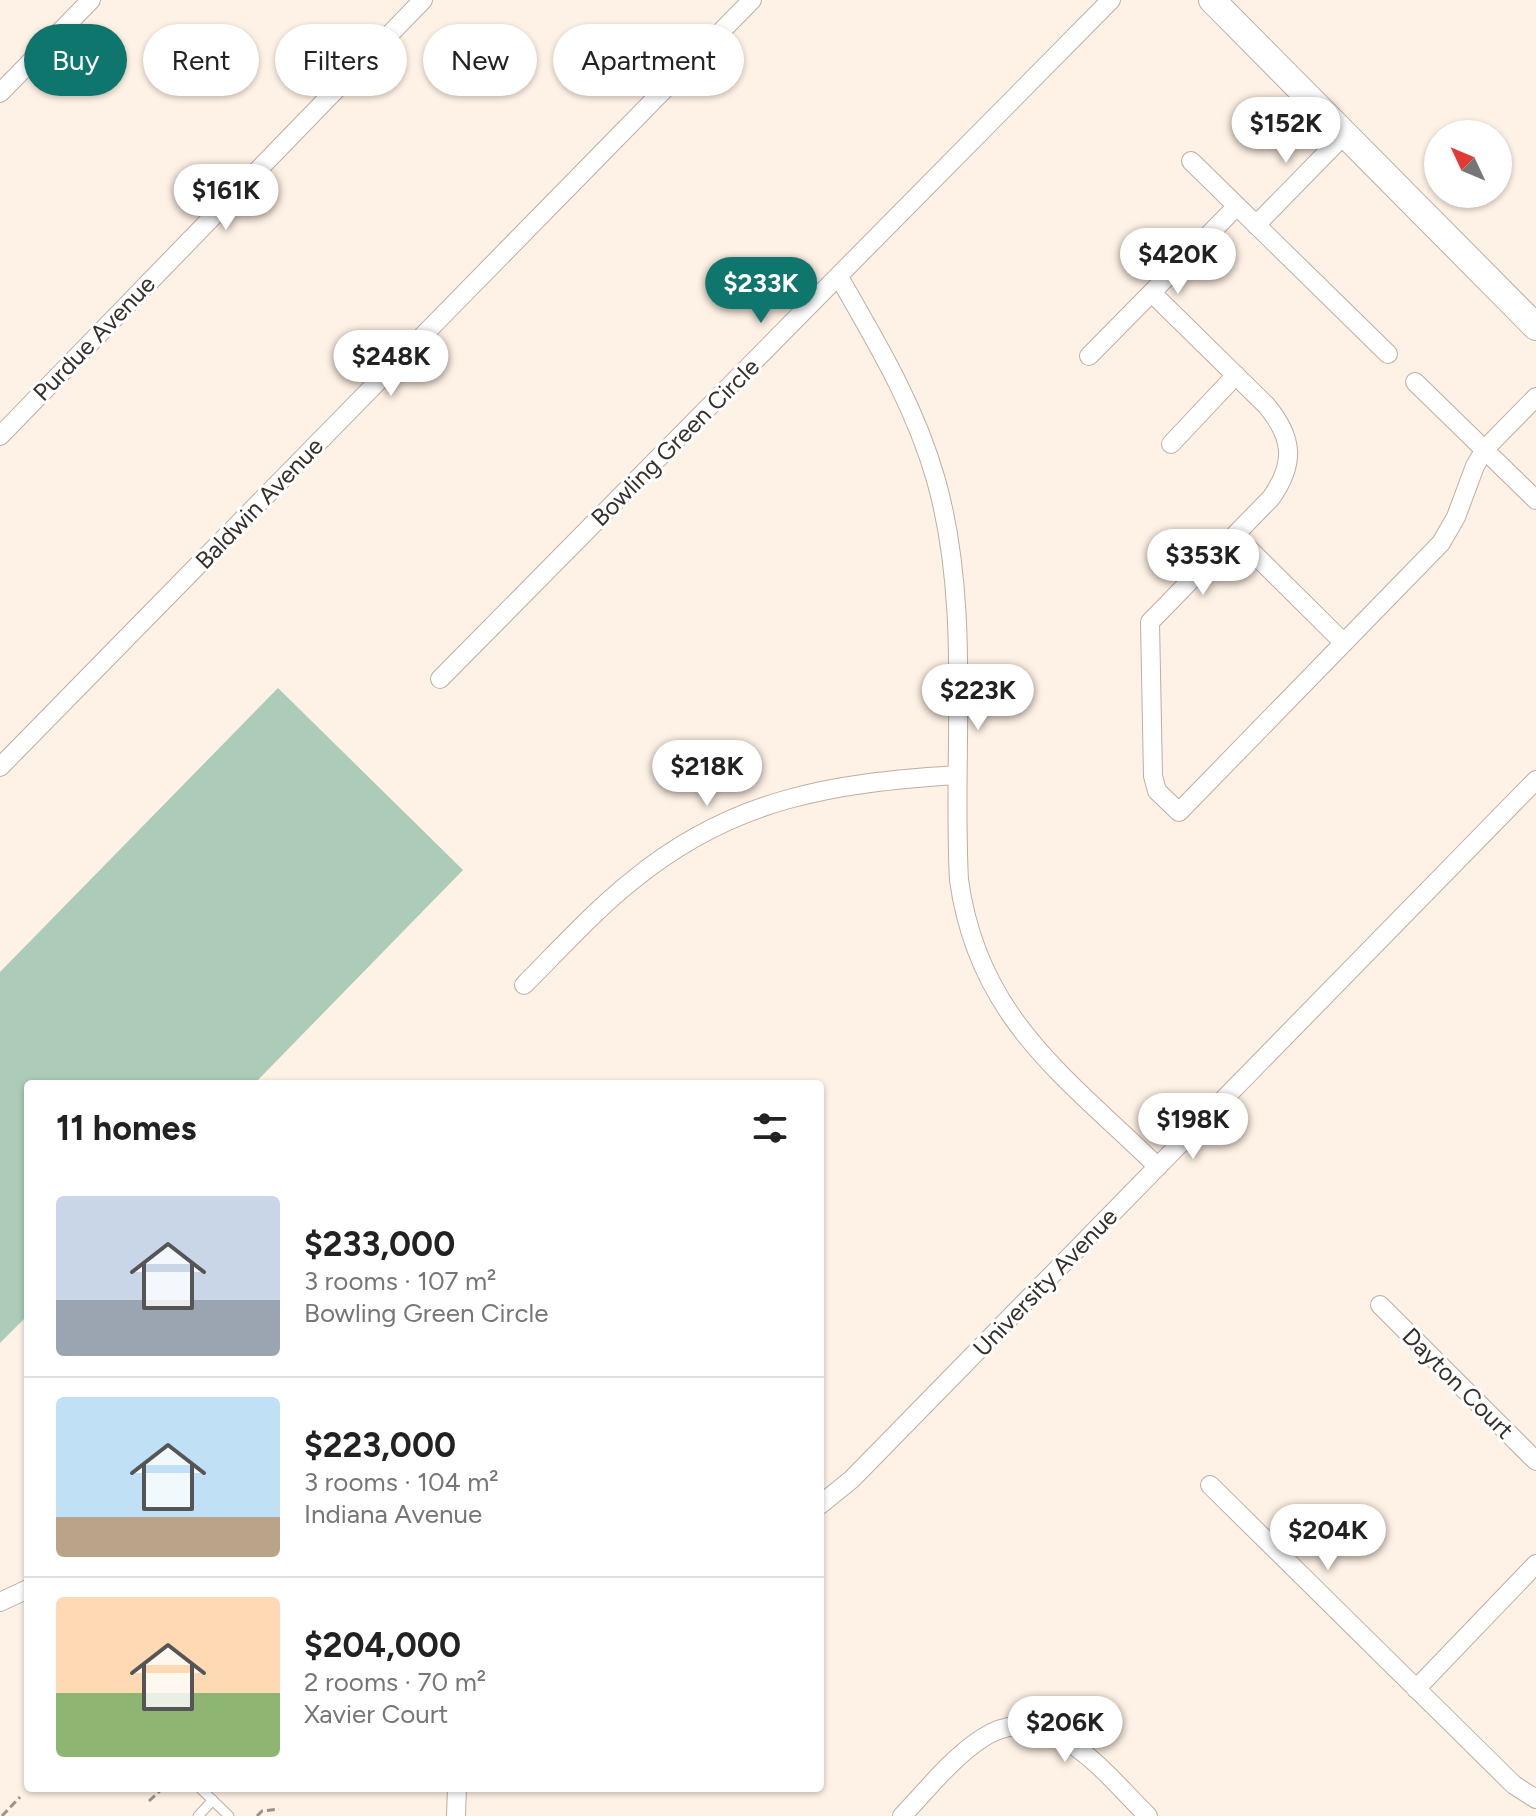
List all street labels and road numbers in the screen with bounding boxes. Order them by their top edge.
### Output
street label: Purdue Avenue [27,269,161,407]
street label: Bowling Green Circle [585,352,765,532]
street label: Baldwin Avenue [189,431,329,575]
street label: University Avenue [967,1202,1123,1362]
street label: Dayton Court [1396,1321,1520,1445]

